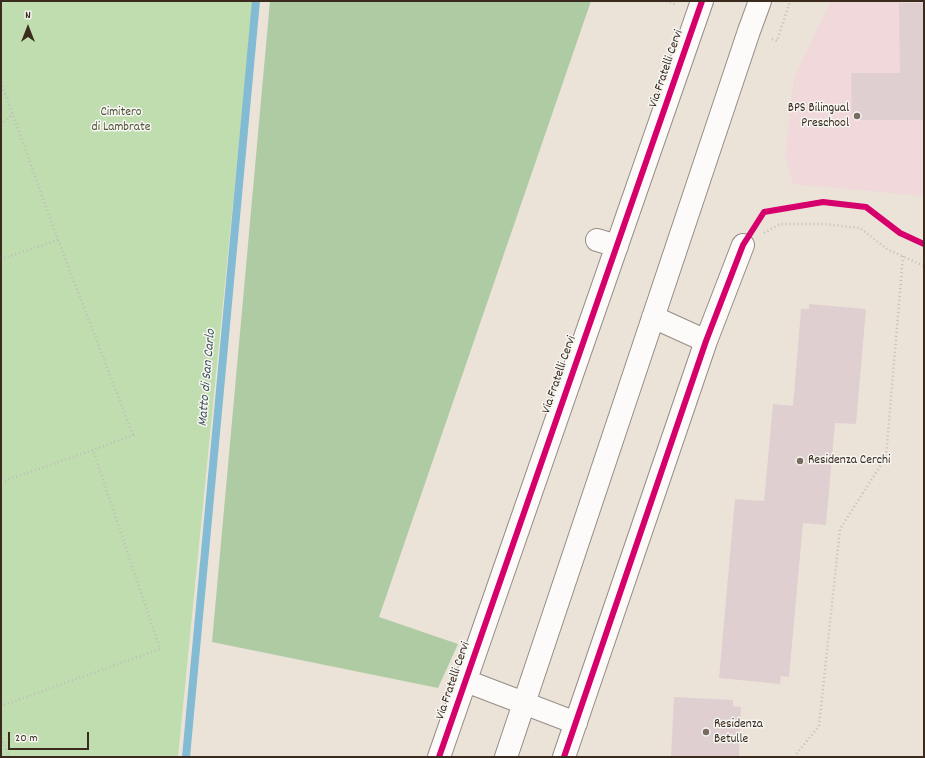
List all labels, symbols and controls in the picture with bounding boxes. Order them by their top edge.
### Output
north arrow [8,8,48,48]
text: N [25,8,31,24]
street label: Via Fratelli Cervi [646,28,688,110]
place label: BPS Bilingual Preschool [788,101,849,132]
park label: Cimitero di Lambrate [92,105,150,136]
marker: BPS Bilingual Preschool [852,111,862,121]
water label: Matto di San Carlo [195,329,221,427]
street label: Via Fratelli Cervi [539,334,581,416]
place label: Residenza Cerchi [808,453,890,469]
marker: Residenza Cerchi [795,456,805,466]
street label: Via Fratelli Cervi [433,640,475,722]
place label: Residenza Betulle [714,717,763,748]
scale bar [10,724,91,750]
marker: Residenza Betulle [701,727,711,737]
text: 20 m [15,730,38,747]

